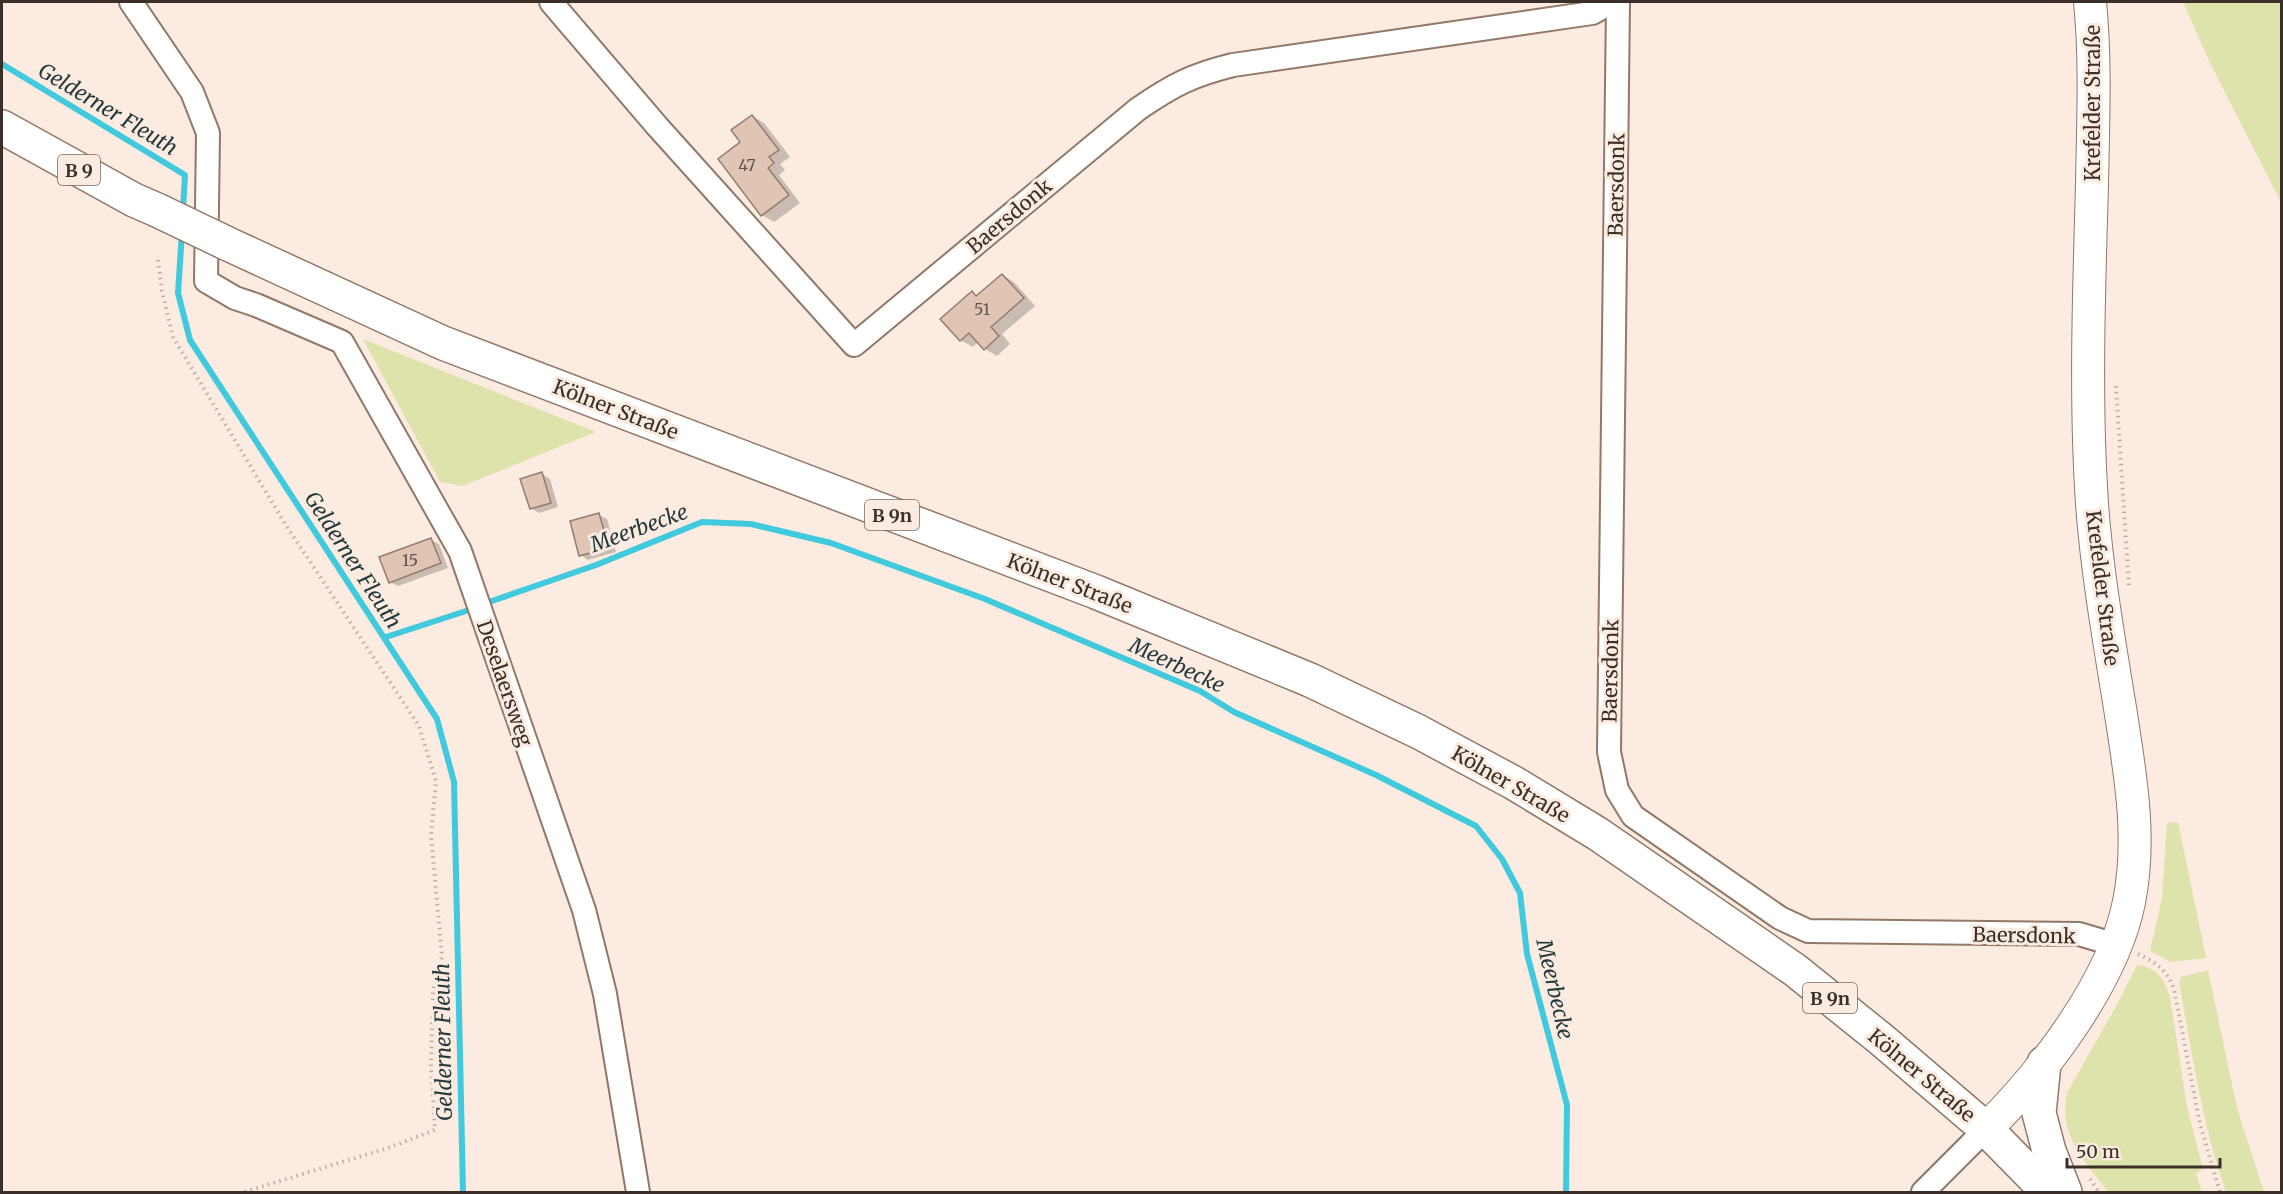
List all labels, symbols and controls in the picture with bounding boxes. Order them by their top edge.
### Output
street label: Krefelder Straße [2080,25,2105,181]
water label: Gelderner Fleuth [33,57,183,161]
street label: Baersdonk [1603,133,1629,237]
road number: B 9 [58,155,100,185]
house number: 47 [738,155,756,175]
street label: Baersdonk [961,173,1057,259]
house number: 51 [974,299,990,319]
street label: Kölner Straße [550,374,682,444]
water label: Gelderner Fleuth [299,486,407,634]
water label: Meerbecke [585,498,692,558]
road number: B 9n [865,500,919,530]
street label: Krefelder Straße [2081,509,2125,667]
street label: Kölner Straße [1004,548,1136,618]
house number: 15 [402,550,418,570]
street label: Deselaersweg [472,617,538,749]
street label: Baersdonk [1597,619,1623,723]
water label: Meerbecke [1124,631,1229,699]
street label: Kölner Straße [1448,740,1574,828]
street label: Baersdonk [1972,922,2076,948]
water label: Meerbecke [1530,935,1580,1042]
water label: Gelderner Fleuth [428,963,458,1121]
road number: B 9n [1803,983,1857,1013]
street label: Kölner Straße [1863,1023,1981,1127]
scale bar [2067,1131,2220,1169]
text: 50 m [2076,1140,2120,1163]

